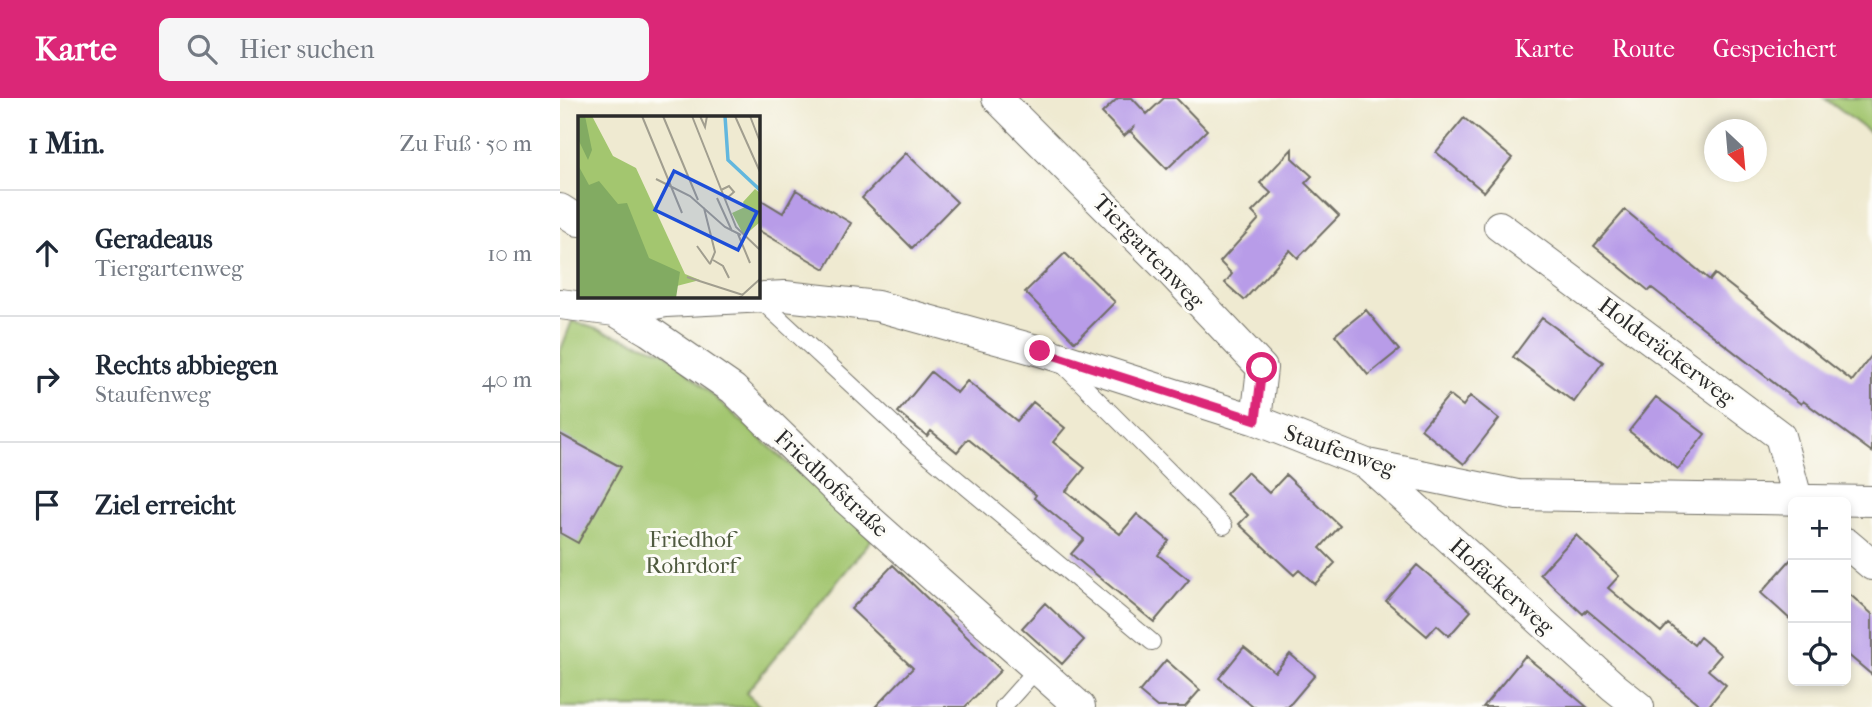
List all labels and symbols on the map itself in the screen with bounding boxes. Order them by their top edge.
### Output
inset map [578,116,760,298]
north arrow [1704,119,1767,182]
street label: Tiergartenweg [1087,189,1210,315]
street label: Holderäckerweg [1593,292,1741,412]
route end [1024,335,1055,366]
route start [1246,352,1277,383]
street label: Staufenweg [1281,419,1400,482]
street label: Friedhofstraße [769,424,894,543]
park label: Friedhof Rohrdorf [645,526,741,579]
street label: Hofäckerweg [1444,533,1560,641]

